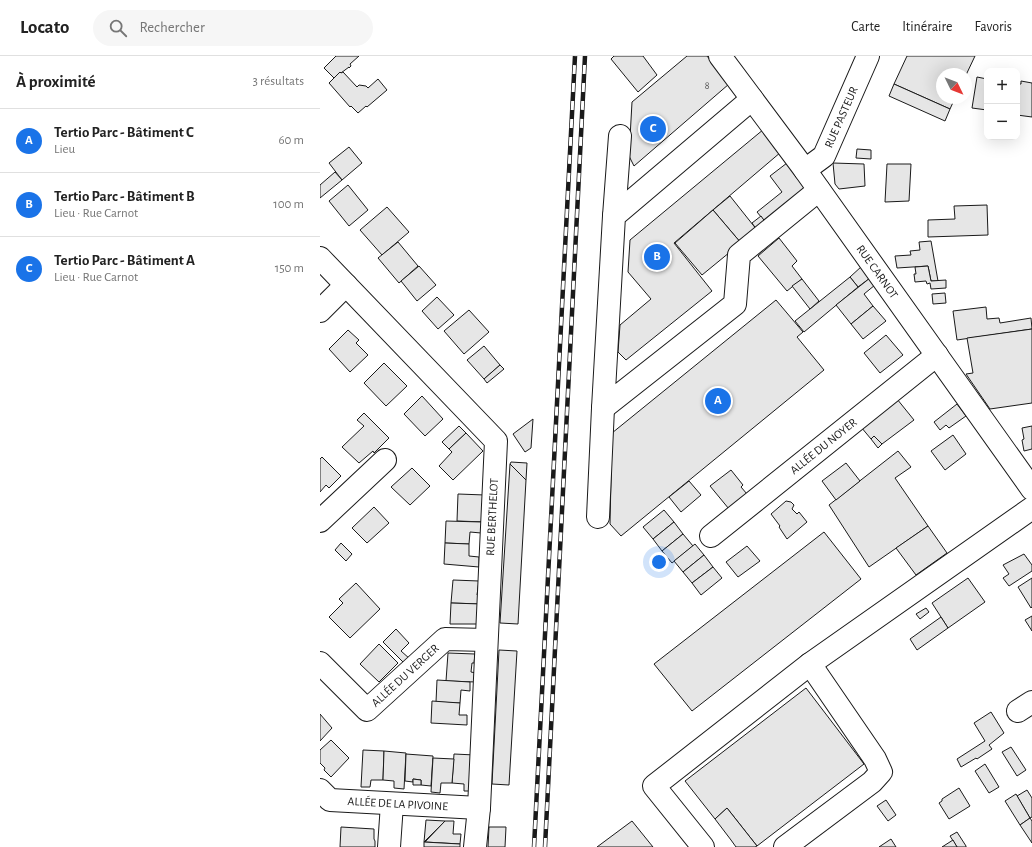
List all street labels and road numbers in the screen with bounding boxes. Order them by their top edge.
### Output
street label: RUE PASTEUR [822,84,860,150]
street label: RUE CARNOT [854,243,900,301]
street label: ALLÉE DU NOYER [788,416,859,476]
street label: RUE BERTHELOT [484,478,500,556]
street label: ALLÉE DU VERGER [369,642,441,709]
street label: ALLÉE DE LA PIVOINE [347,795,449,812]

